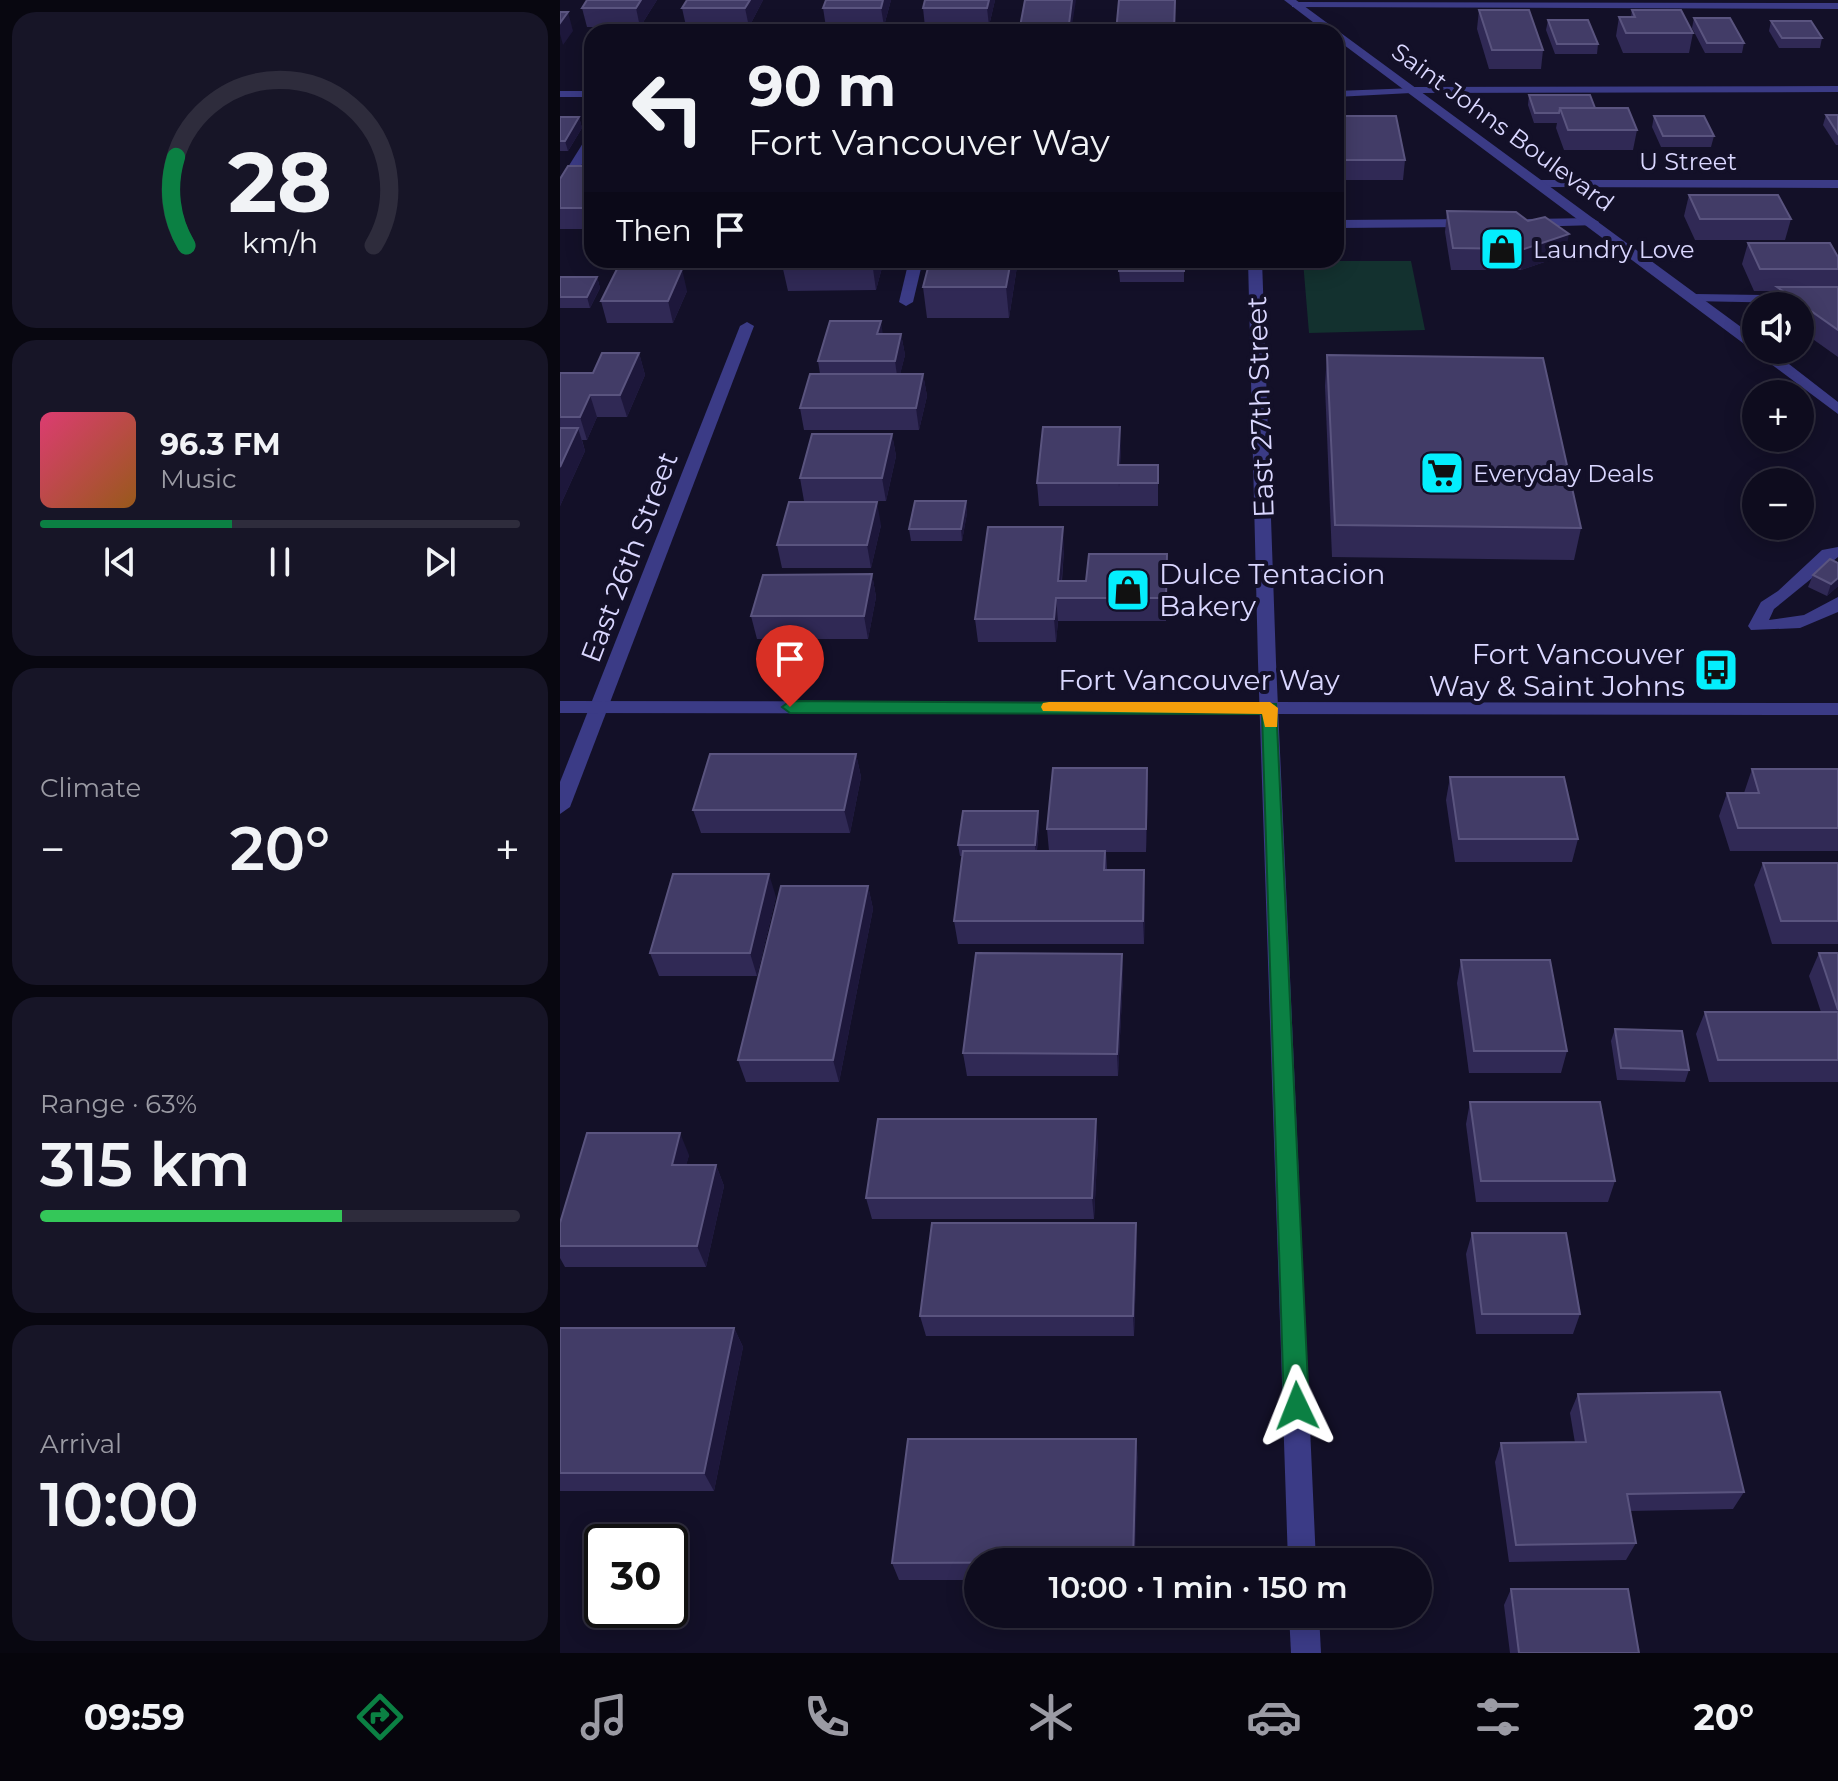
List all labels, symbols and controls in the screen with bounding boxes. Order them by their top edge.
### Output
street label: Saint Johns Boulevard [1386,37,1620,217]
text: 90 m [748,52,896,120]
icon: left [616,56,720,160]
text: Fort Vancouver Way [748,120,1110,164]
text: 28 [228,131,332,233]
street label: U Street [1639,147,1737,176]
icon: arrive [708,208,752,252]
text: Then [616,212,692,249]
text: km/h [242,225,318,260]
shop icon: Laundry Love [1478,225,1526,273]
place label: Laundry Love [1533,235,1694,264]
map controls [1742,292,1814,540]
button: sound [1742,292,1814,364]
street label: East 27th Street [1239,296,1281,518]
button: + [1742,380,1814,452]
text: 96.3 FM [160,426,281,463]
street label: East 26th Street [573,447,685,667]
supermarket icon: Everyday Deals [1418,449,1466,497]
place label: Everyday Deals [1473,459,1654,488]
text: Music [160,463,237,495]
button: − [1742,468,1814,540]
icon: previous [98,540,142,584]
icon: pause [258,540,302,584]
icon: next [418,540,462,584]
place label: Dulce Tentacion Bakery [1159,557,1386,623]
shop icon: Dulce Tentacion Bakery [1104,566,1152,614]
pin [756,625,824,707]
icon: arrive [768,637,812,681]
place label: Fort Vancouver Way & Saint Johns [1429,637,1685,703]
bus stop icon: Fort Vancouver Way & Saint Johns [1692,646,1740,694]
street label: Fort Vancouver Way [1058,663,1341,697]
text: Climate [40,772,141,804]
text: 20° [230,812,330,885]
text: − [40,822,65,876]
text: + [495,822,520,876]
text: Range · 63% [40,1088,197,1120]
text: 315 km [40,1128,250,1201]
position arrow [1255,1364,1339,1448]
text: Arrival [40,1428,122,1460]
text: 10:00 [40,1468,199,1541]
speed limit sign: 30 [584,1524,688,1628]
text: 10:00 · 1 min · 150 m [1048,1569,1348,1606]
icon: directions [352,1689,408,1745]
icon: music [576,1689,632,1745]
icon: phone [799,1689,855,1745]
icon: climate [1023,1689,1079,1745]
icon: car [1246,1689,1302,1745]
icon: filters [1470,1689,1526,1745]
text: 09:59 [84,1695,185,1739]
text: 20° [1693,1695,1754,1739]

